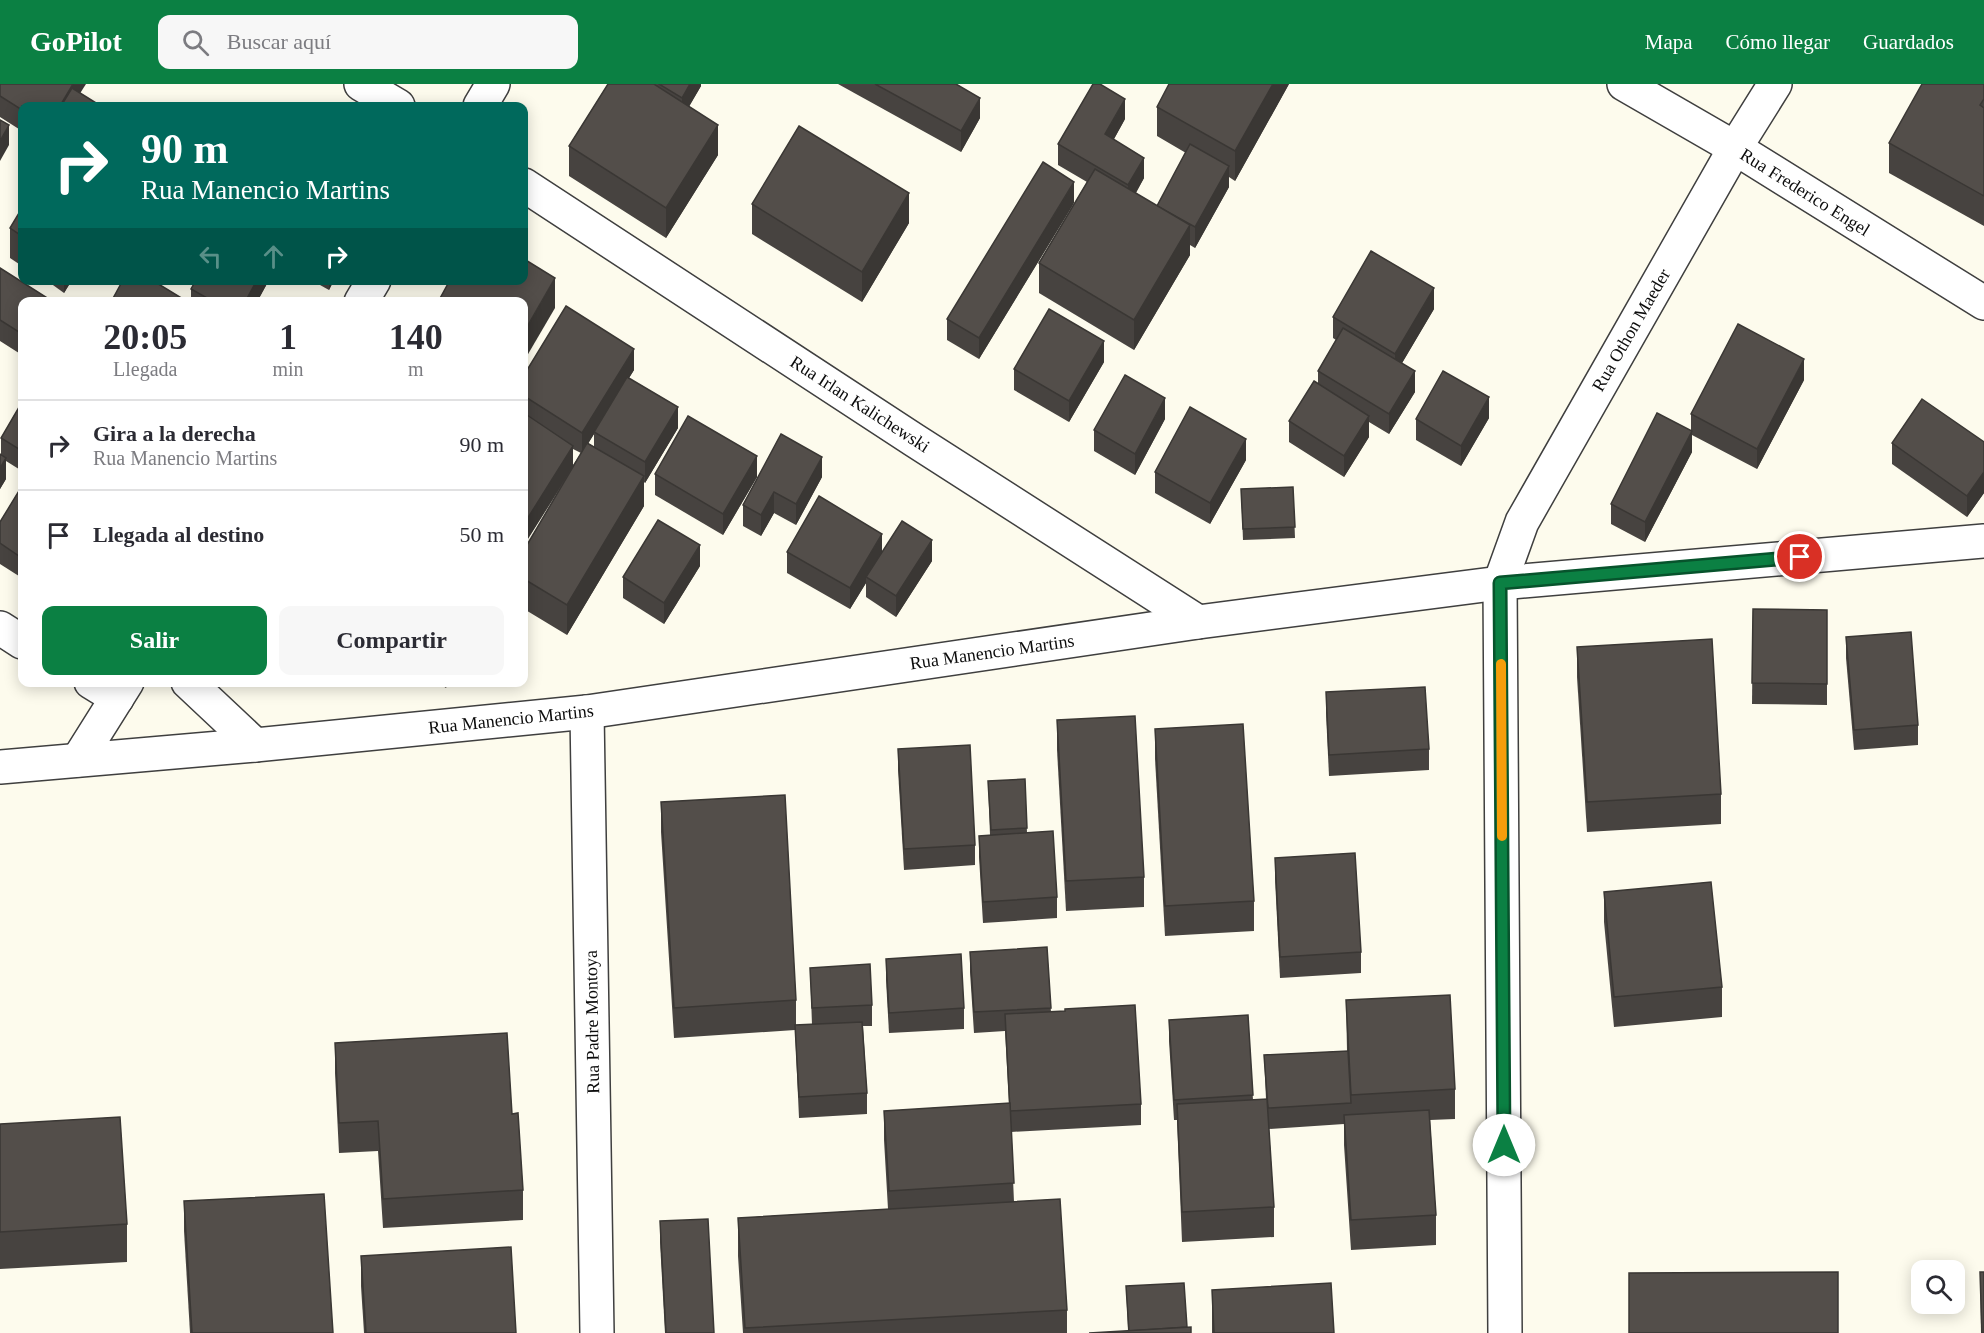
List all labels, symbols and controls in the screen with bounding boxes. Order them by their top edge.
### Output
search box [158,15,578,69]
text: GoPilot [30,26,122,57]
icon: search [179,26,212,59]
text: Buscar aquí [227,29,331,54]
text: Mapa [1645,30,1693,54]
text: Cómo llegar [1726,30,1830,54]
text: Guardados [1863,30,1954,54]
icon: right [42,126,120,204]
text: 90 m [141,126,229,172]
street label: Rua Frederico Engel [1737,144,1873,240]
text: Rua Manencio Martins [141,175,390,205]
icon: left [194,240,227,273]
icon: ahead [257,240,290,273]
icon: right [320,240,353,273]
street label: Rua Othon Maeder [1588,265,1674,395]
text: 20:05 [103,317,187,357]
text: 1 [279,317,297,357]
text: 140 [389,317,443,357]
street label: Rua Irlan Kalichewski [787,352,933,456]
text: Llegada [113,358,177,380]
text: min [272,358,304,380]
text: m [408,358,424,380]
text: Gira a la derecha [93,421,256,446]
icon: right [42,429,75,462]
text: 90 m [459,432,504,457]
text: Rua Manencio Martins [93,447,277,469]
icon: arrive [42,519,75,552]
text: Llegada al destino [93,522,264,547]
text: 50 m [459,522,504,547]
pin [1774,531,1825,582]
icon: arrive [1783,540,1816,573]
button: Salir [42,606,267,675]
button: Compartir [279,606,504,675]
street label: Rua Manencio Martins [908,631,1076,673]
street label: Rua Manencio Martins [427,700,595,738]
street label: Rua Padre Montoya [581,950,603,1094]
position arrow [1472,1113,1536,1177]
map controls [1911,1260,1965,1314]
button: search [1911,1260,1965,1314]

